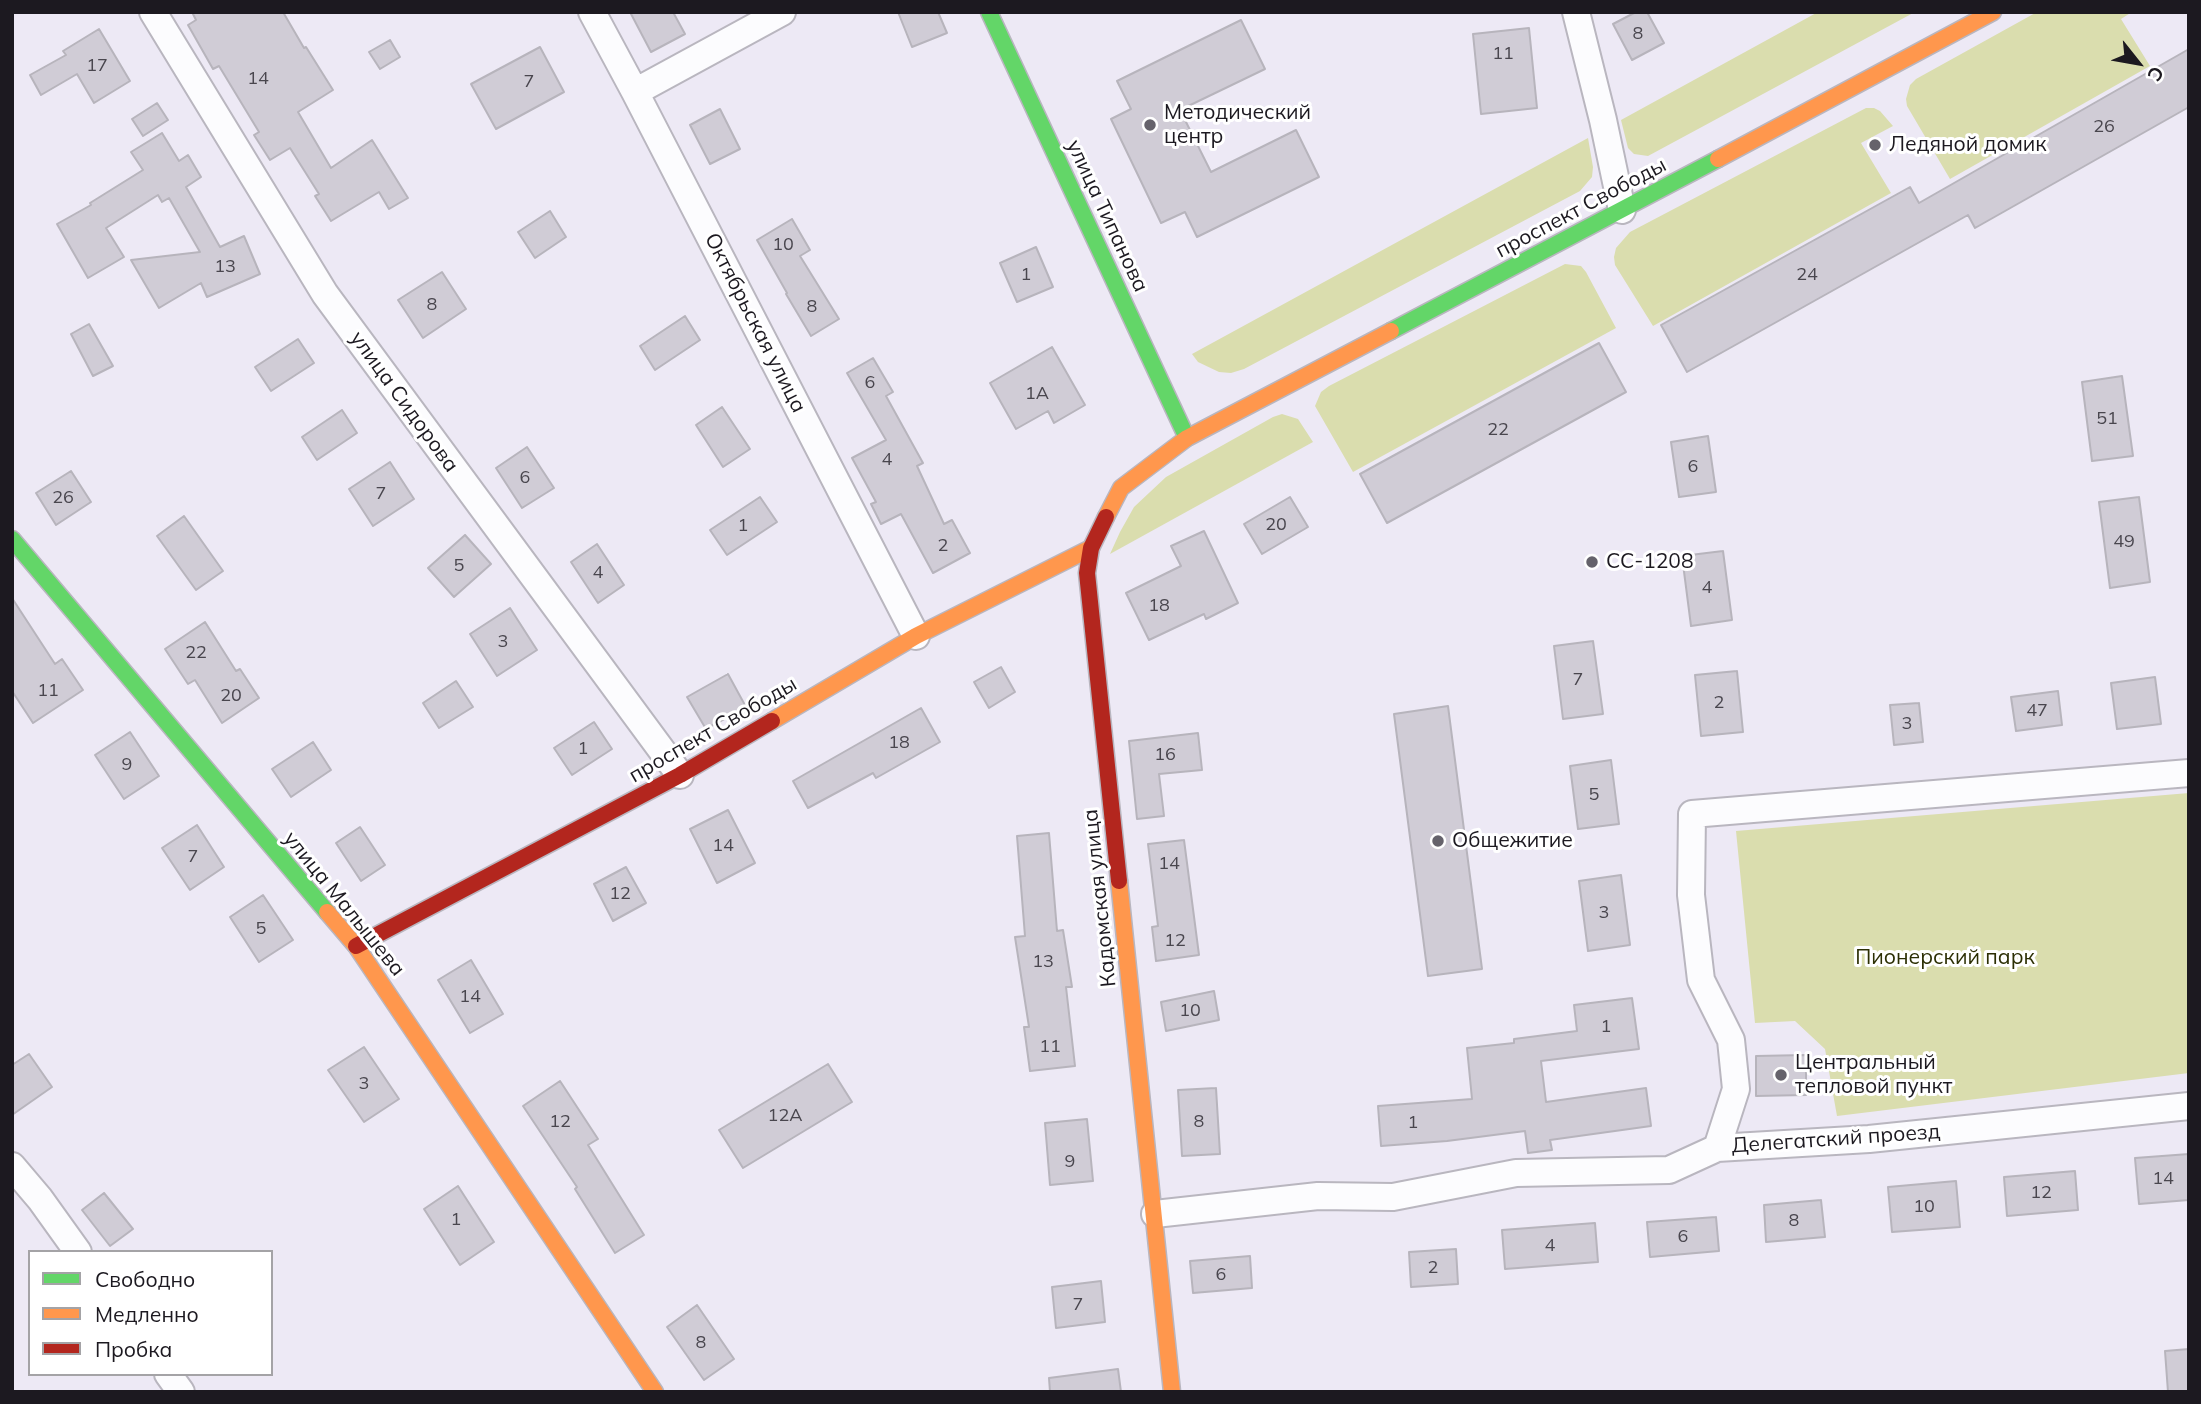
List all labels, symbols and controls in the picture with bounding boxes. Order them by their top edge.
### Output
house number: 8 [1633,23,1643,45]
north arrow [2103,28,2173,98]
house number: 11 [1492,43,1514,65]
house number: 17 [86,55,108,77]
text: С [2142,62,2170,86]
house number: 14 [247,68,269,90]
house number: 7 [524,71,534,93]
place label: Методический центр [1164,100,1311,150]
house number: 26 [2093,116,2115,138]
marker: Методический центр [1142,117,1158,133]
place label: Ледяной домик [1889,132,2047,158]
street label: улица Типанова [1061,136,1153,296]
marker: Ледяной домик [1867,137,1883,153]
street label: проспект Свободы [1491,152,1671,264]
street label: Октябрьская улица [699,229,811,417]
house number: 10 [772,234,794,256]
house number: 13 [214,256,236,278]
house number: 1 [1021,264,1031,286]
house number: 24 [1796,264,1818,286]
house number: 8 [427,294,437,316]
house number: 8 [807,296,817,318]
street label: улица Сидорова [344,327,464,477]
house number: 6 [865,372,875,394]
house number: 1А [1025,383,1049,405]
house number: 51 [2096,408,2118,430]
house number: 22 [1487,419,1509,441]
house number: 4 [882,449,892,471]
house number: 6 [1688,456,1698,478]
house number: 6 [520,467,530,489]
house number: 7 [376,483,386,505]
house number: 26 [52,487,74,509]
house number: 20 [1265,514,1287,536]
house number: 1 [738,515,748,537]
house number: 49 [2113,531,2135,553]
house number: 2 [938,535,948,557]
place label: СС-1208 [1606,549,1694,575]
marker: СС-1208 [1584,554,1600,570]
house number: 5 [454,555,464,577]
house number: 4 [593,562,603,584]
house number: 4 [1702,577,1712,599]
house number: 18 [1148,595,1170,617]
house number: 3 [498,631,508,653]
house number: 22 [185,642,207,664]
house number: 7 [1573,669,1583,691]
street label: проспект Свободы [625,672,801,788]
house number: 11 [37,680,59,702]
house number: 20 [220,685,242,707]
house number: 2 [1714,692,1724,714]
house number: 47 [2026,700,2048,722]
house number: 3 [1902,713,1912,735]
house number: 18 [888,732,910,754]
house number: 1 [578,738,588,760]
house number: 16 [1154,744,1176,766]
house number: 9 [122,754,132,776]
house number: 5 [1589,784,1599,806]
street label: Кадомская улица [1078,808,1122,988]
street label: улица Малышева [278,827,410,981]
place label: Общежитие [1452,828,1573,854]
marker: Общежитие [1430,833,1446,849]
house number: 14 [712,835,734,857]
house number: 7 [188,846,198,868]
house number: 14 [1158,853,1180,875]
house number: 12 [609,883,631,905]
house number: 3 [1599,902,1609,924]
house number: 5 [256,918,266,940]
house number: 12 [1164,930,1186,952]
park label: Пионерский парк [1855,945,2035,971]
house number: 13 [1032,951,1054,973]
house number: 14 [459,986,481,1008]
house number: 10 [1179,1000,1201,1022]
house number: 1 [1601,1016,1611,1038]
house number: 11 [1039,1036,1061,1058]
place label: Центральный тепловой пункт [1795,1050,1952,1100]
marker: Центральный тепловой пункт [1773,1067,1789,1083]
house number: 3 [359,1073,369,1095]
house number: 12А [768,1105,802,1127]
house number: 12 [549,1111,571,1133]
house number: 8 [1194,1111,1204,1133]
house number: 1 [1408,1112,1418,1134]
street label: Делегатский проезд [1731,1119,1941,1159]
house number: 9 [1065,1151,1075,1173]
house number: 14 [2152,1168,2174,1190]
house number: 12 [2030,1182,2052,1204]
house number: 10 [1913,1196,1935,1218]
house number: 1 [451,1209,461,1231]
house number: 8 [1789,1210,1799,1232]
house number: 6 [1678,1226,1688,1248]
house number: 4 [1545,1235,1555,1257]
legend [28,1250,273,1376]
house number: 2 [1428,1257,1438,1279]
house number: 6 [1216,1264,1226,1286]
text: Свободно [95,1266,195,1292]
house number: 7 [1073,1294,1083,1316]
text: Медленно [95,1301,199,1327]
house number: 8 [696,1332,706,1354]
text: Пробка [95,1336,172,1362]

